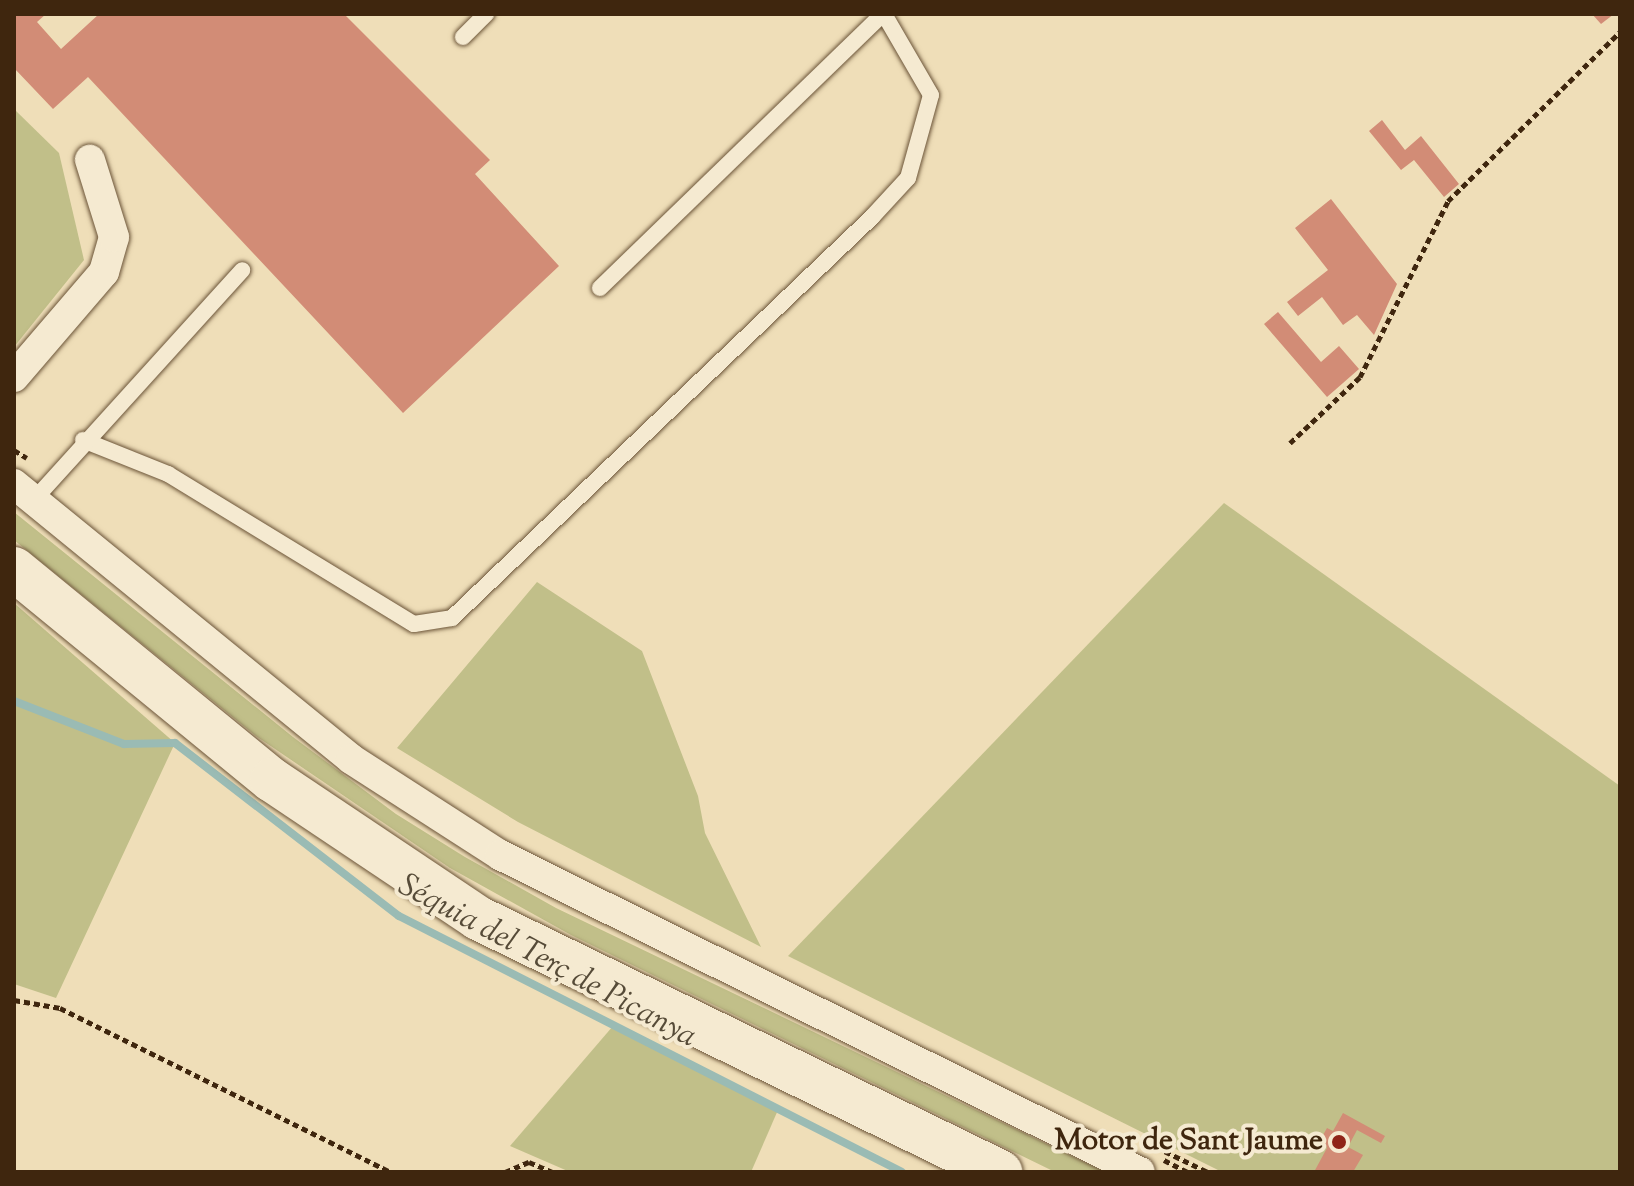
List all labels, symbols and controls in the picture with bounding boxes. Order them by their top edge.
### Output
water label: Séquia del Terç de Picanya [391,867,703,1057]
place label: Motor de Sant Jaume [1055,1124,1323,1160]
marker: Motor de Sant Jaume [1330,1133,1348,1151]

